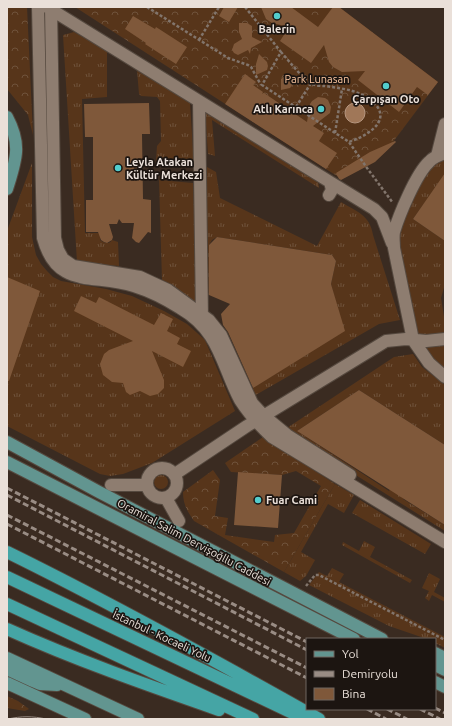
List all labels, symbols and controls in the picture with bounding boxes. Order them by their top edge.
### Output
marker: Balerin [272,11,282,21]
place label: Balerin [259,23,295,35]
park label: Park Lunasan [285,73,349,85]
marker: Çarpışan Oto [381,81,391,91]
place label: Çarpışan Oto [352,93,420,105]
place label: Atlı Karınca [253,103,313,115]
marker: Atlı Karınca [316,104,326,114]
place label: Leyla Atakan Kültür Merkezi [126,156,202,181]
marker: Leyla Atakan Kültür Merkezi [113,163,123,173]
place label: Fuar Cami [266,494,317,506]
marker: Fuar Cami [253,495,263,505]
street label: Oramiral Salim Dervişoğllu Caddesi [115,496,273,588]
street label: İstanbul - Kocaeli Yolu [111,608,213,664]
legend [306,638,436,710]
text: Yol [342,647,359,660]
text: Demiryolu [342,667,398,680]
text: Bina [342,687,366,700]

